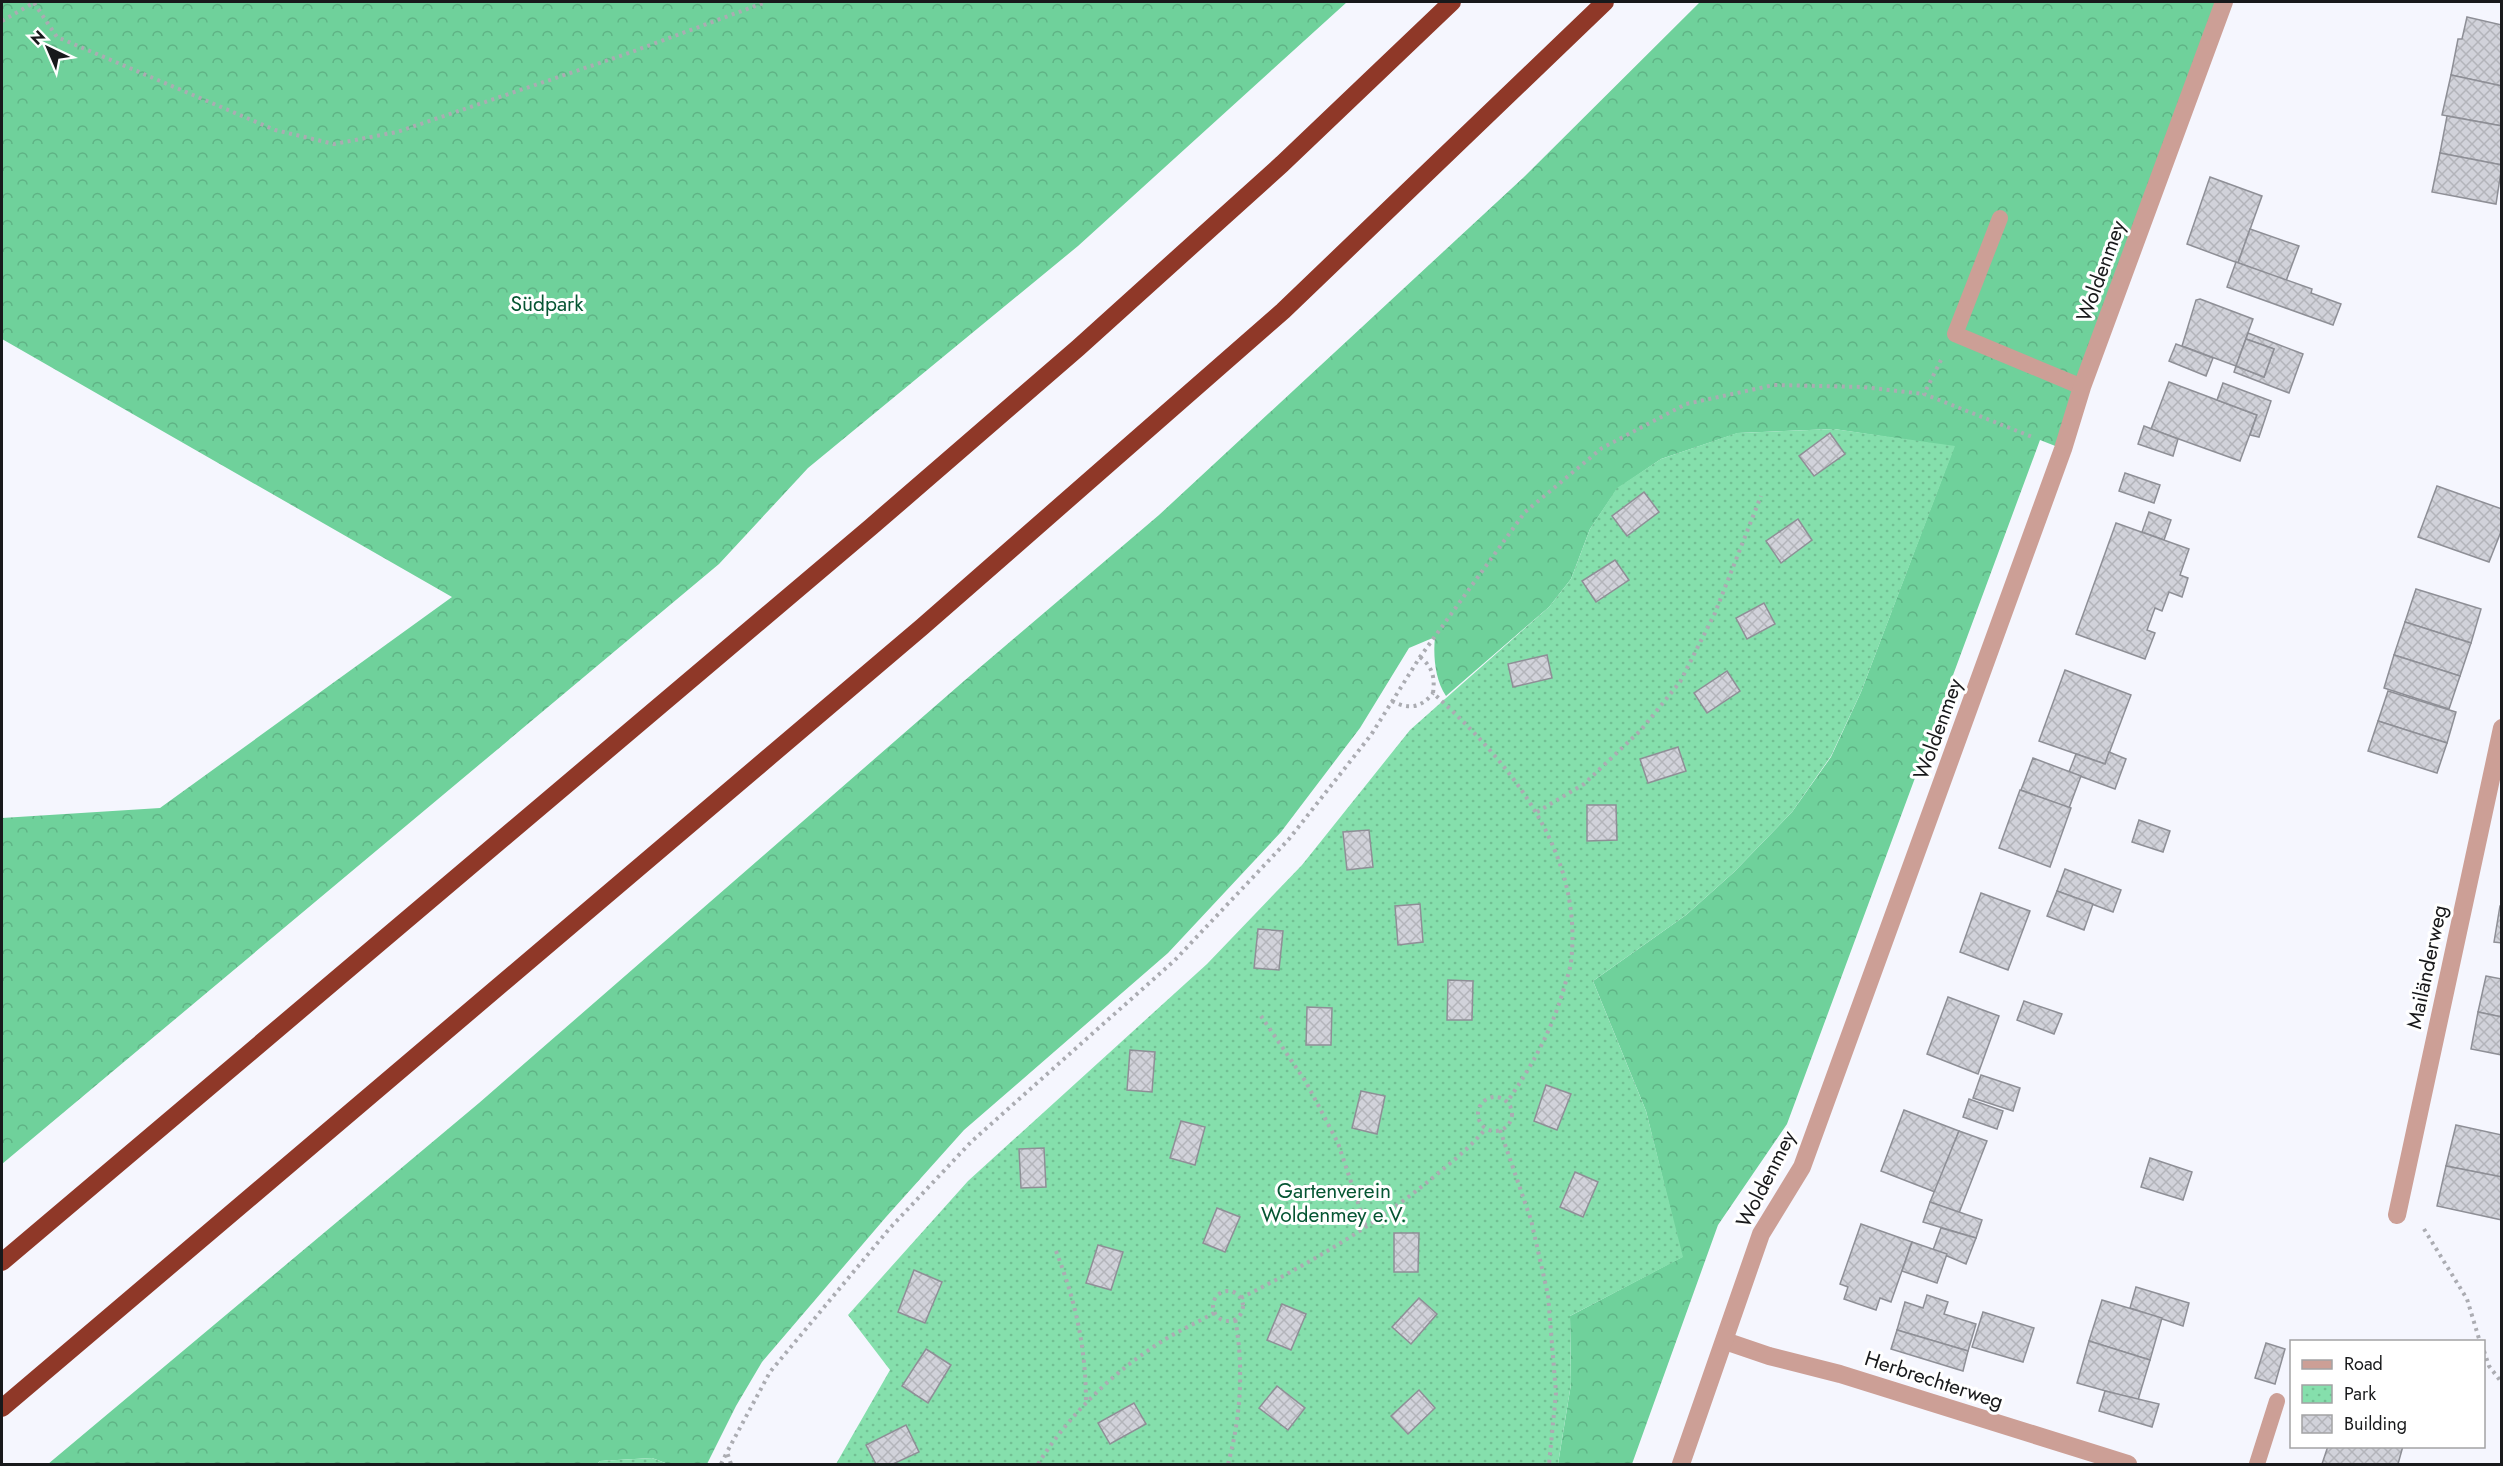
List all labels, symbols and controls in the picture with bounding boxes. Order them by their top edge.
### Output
north arrow [18,18,78,78]
text: N [25,25,50,50]
street label: Woldenmey [2069,216,2133,326]
park label: Südpark [510,289,584,319]
street label: Woldenmey [1906,674,1970,784]
street label: Mailänderweg [2399,902,2455,1032]
street label: Woldenmey [1729,1125,1804,1233]
park label: Gartenverein Woldenmey e.V. [1261,1176,1407,1230]
legend [2290,1340,2485,1448]
street label: Herbrechterweg [1861,1343,2007,1417]
text: Road [2344,1351,2383,1377]
text: Park [2344,1381,2376,1407]
text: Building [2344,1411,2407,1437]

